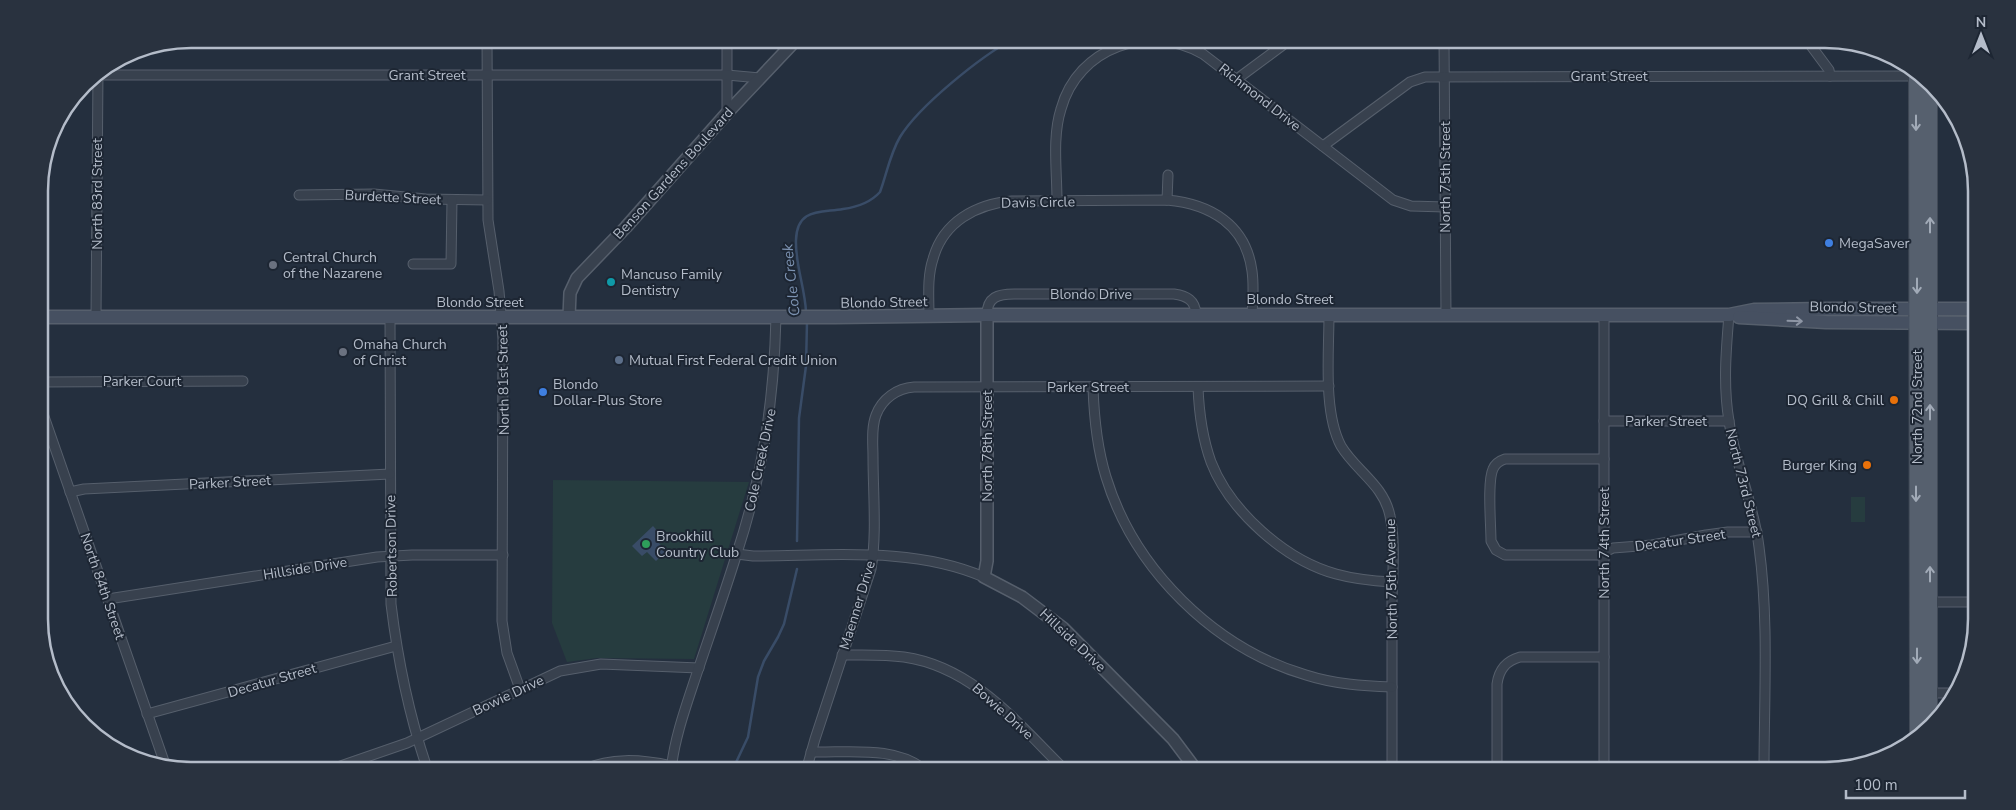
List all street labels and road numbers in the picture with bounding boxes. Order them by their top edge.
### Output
street label: Richmond Drive [1215,59,1305,136]
street label: Grant Street [388,66,466,85]
street label: Grant Street [1570,67,1648,86]
street label: Benson Gardens Boulevard [609,103,738,243]
street label: North 75th Street [1436,121,1455,233]
street label: North 83rd Street [88,138,107,250]
street label: Burdette Street [344,185,442,210]
street label: Davis Circle [1001,192,1075,213]
street label: Blondo Drive [1050,285,1132,304]
street label: Blondo Street [1246,290,1334,309]
street label: Blondo Street [840,292,928,313]
street label: Blondo Street [436,293,524,312]
street label: Blondo Street [1809,297,1897,318]
street label: North 81st Street [493,325,514,435]
street label: North 72nd Street [1908,350,1927,464]
street label: Parker Court [103,372,181,391]
street label: Parker Street [1047,378,1129,397]
street label: North 78th Street [978,390,997,502]
street label: Cole Creek Drive [740,407,781,513]
street label: Parker Street [1625,412,1707,431]
street label: North 73rd Street [1721,427,1766,540]
street label: Parker Street [189,471,272,494]
street label: North 74th Street [1595,487,1614,599]
street label: Robertson Drive [381,495,402,597]
street label: North 75th Avenue [1381,518,1402,640]
street label: Decatur Street [1634,525,1727,556]
street label: North 84th Street [75,530,130,642]
street label: Hillside Drive [262,553,348,584]
street label: Maenner Drive [835,558,880,652]
street label: Hillside Drive [1035,605,1110,676]
street label: Decatur Street [226,659,319,702]
street label: Bowie Drive [470,671,547,720]
street label: Bowie Drive [968,679,1037,744]

